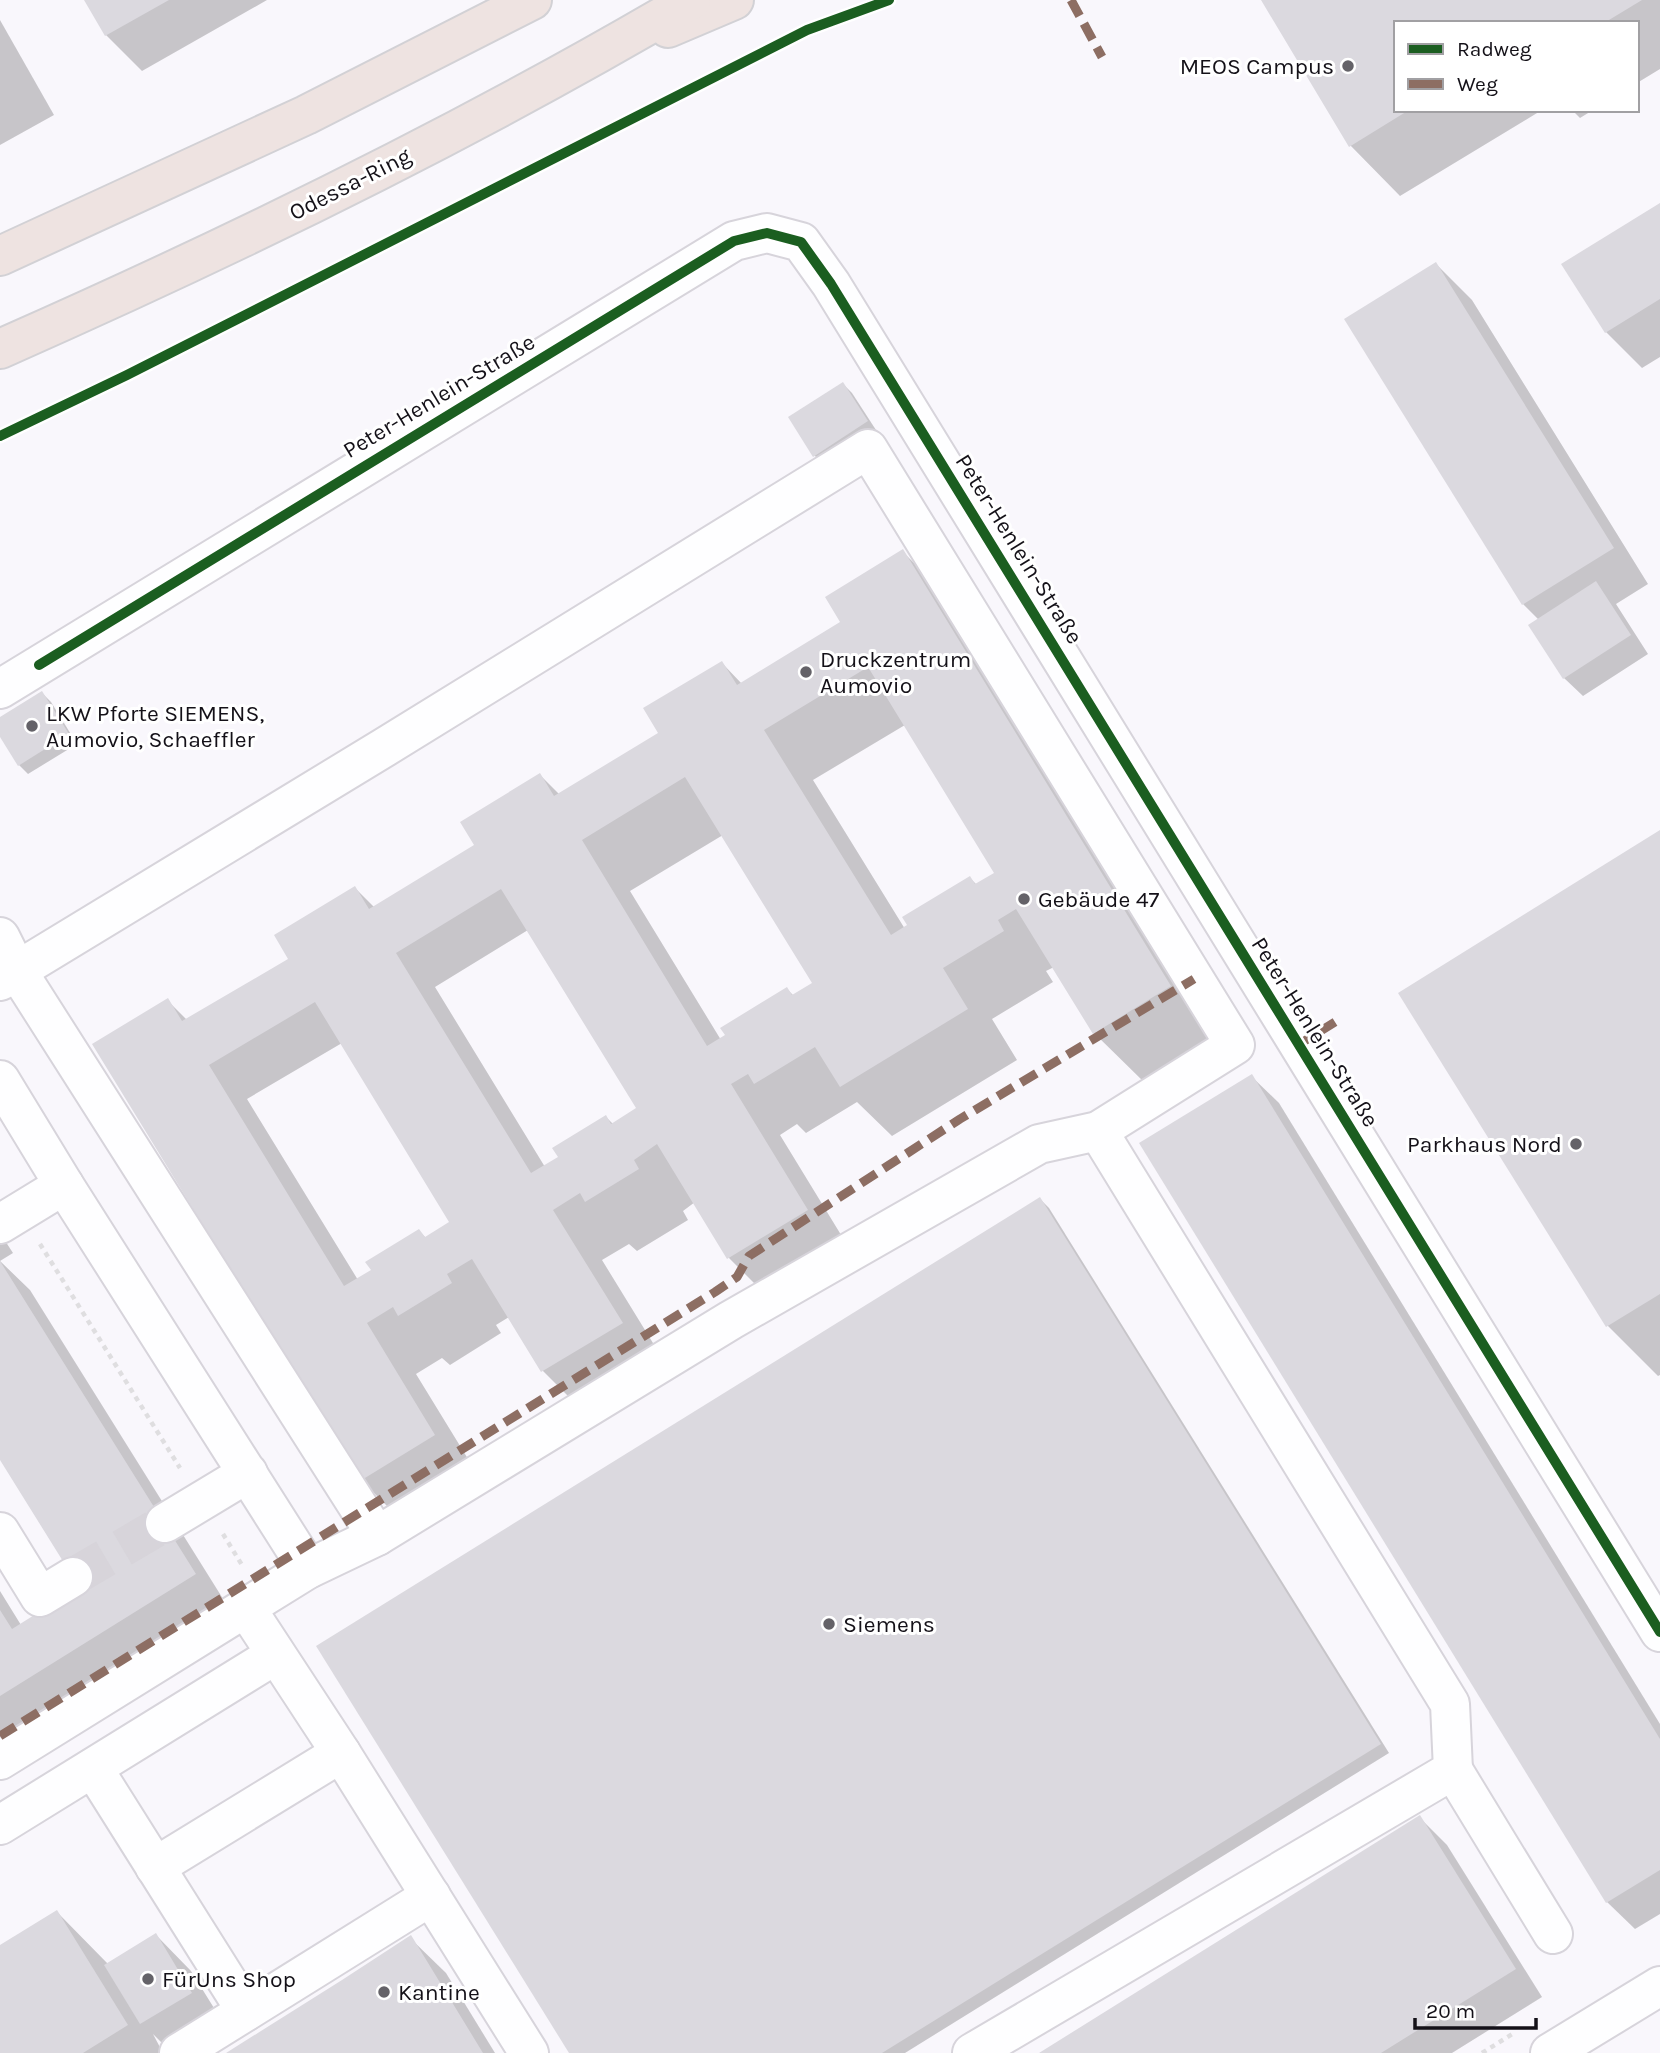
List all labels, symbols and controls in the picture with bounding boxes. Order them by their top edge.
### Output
legend [1394,21,1639,112]
text: Radweg [1457,37,1532,61]
place label: MEOS Campus [1180,53,1334,80]
marker: MEOS Campus [1340,58,1356,74]
text: Weg [1457,72,1498,96]
street label: Odessa-Ring [285,142,415,226]
street label: Peter-Henlein-Straße [338,328,540,464]
street label: Peter-Henlein-Straße [950,449,1088,649]
place label: Druckzentrum Aumovio [820,646,971,699]
marker: Druckzentrum Aumovio [798,664,814,680]
place label: LKW Pforte SIEMENS, Aumovio, Schaeffler [46,700,264,753]
marker: LKW Pforte SIEMENS, Aumovio, Schaeffler [24,718,40,734]
place label: Gebäude 47 [1038,886,1160,913]
marker: Gebäude 47 [1016,891,1032,907]
street label: Peter-Henlein-Straße [1246,932,1384,1132]
place label: Parkhaus Nord [1407,1131,1562,1158]
marker: Parkhaus Nord [1568,1136,1584,1152]
place label: Siemens [843,1611,935,1638]
marker: Siemens [821,1616,837,1632]
place label: FürUns Shop [162,1966,296,1993]
marker: FürUns Shop [140,1971,156,1987]
place label: Kantine [398,1979,480,2006]
marker: Kantine [376,1984,392,2000]
scale bar [1415,1986,1536,2030]
text: 20 m [1426,1999,1475,2023]

